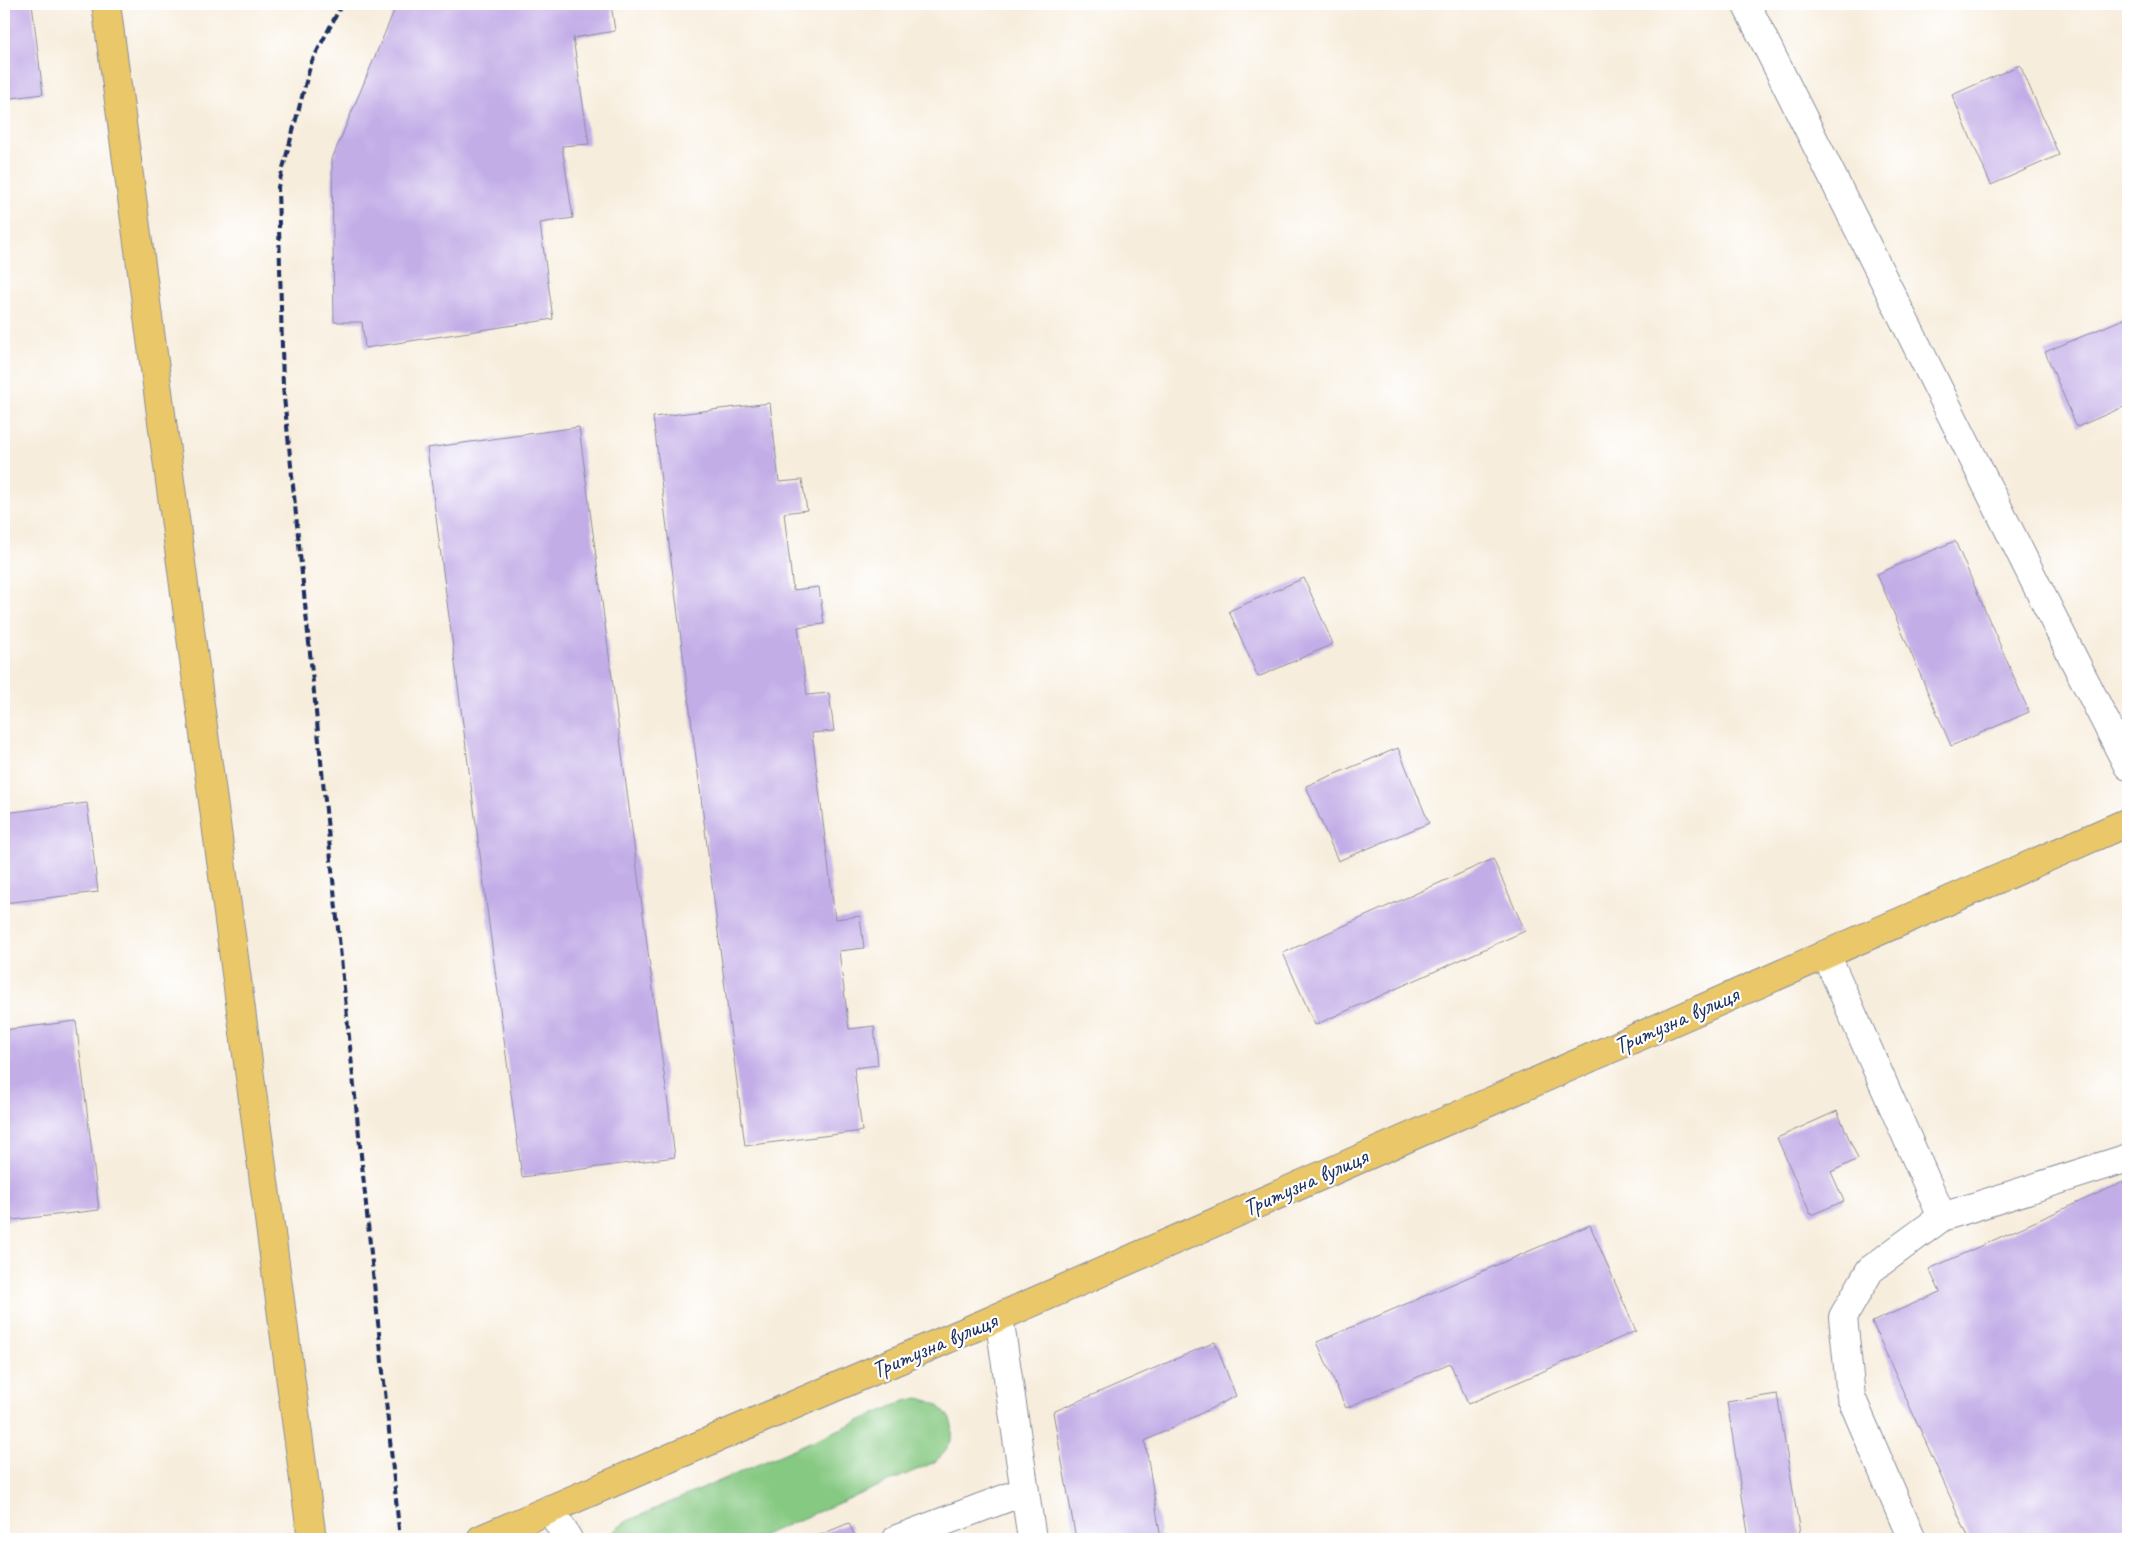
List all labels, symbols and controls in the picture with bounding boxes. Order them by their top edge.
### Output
street label: Тритузна вулиця [1609,978,1745,1061]
street label: Тритузна вулиця [1238,1140,1374,1223]
street label: Тритузна вулиця [867,1304,1003,1385]

